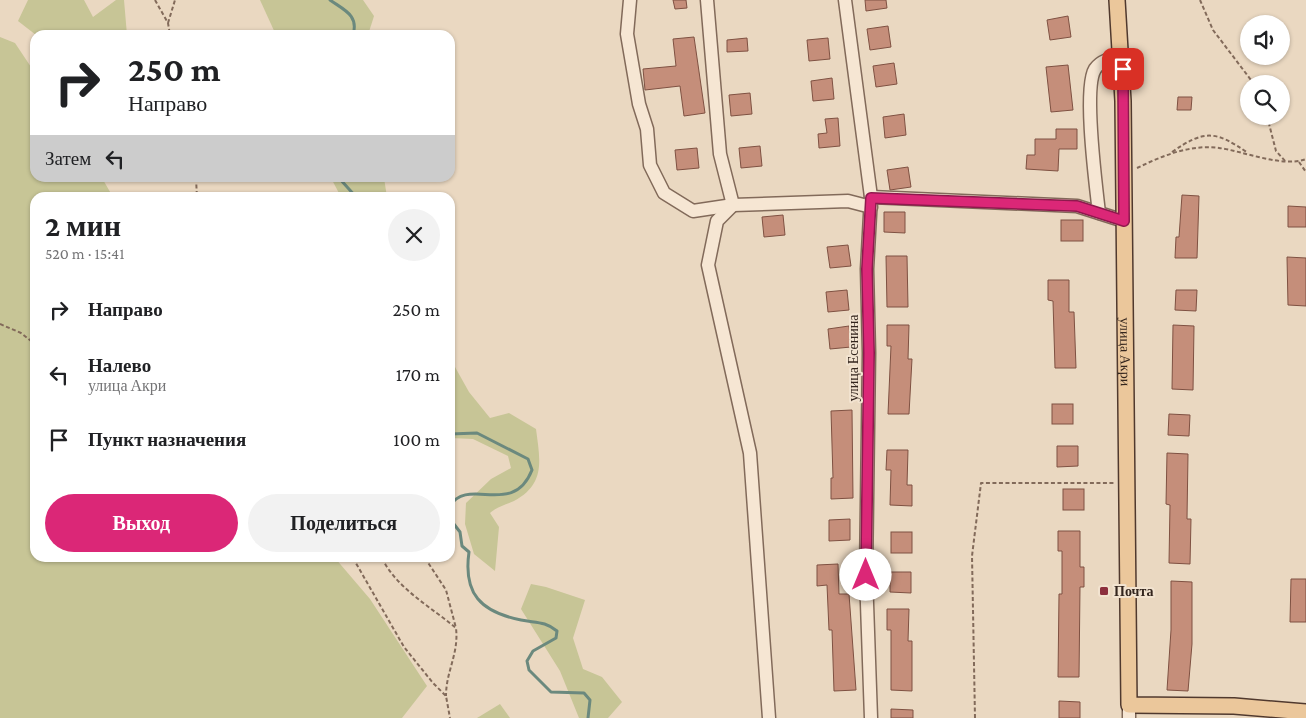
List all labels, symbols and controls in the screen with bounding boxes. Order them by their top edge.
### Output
map controls [1240,15,1290,125]
button: sound [1240,15,1290,65]
pin [1102,48,1144,90]
icon: right [45,50,110,115]
text: 250 m [128,50,221,89]
icon: arrive [1109,55,1137,83]
button: search [1240,75,1290,125]
text: Направо [128,91,207,116]
icon: left [101,145,129,173]
text: Затем [45,148,91,169]
text: 2 мин [45,209,121,242]
button: close [388,209,440,261]
text: 520 m · 15:41 [45,245,125,262]
icon: right [45,296,73,324]
text: Направо [88,299,163,320]
text: 250 m [392,299,440,320]
street label: улица Есенина [845,314,861,402]
street label: улица Акри [1117,317,1134,387]
text: Налево [88,355,151,376]
icon: left [45,361,73,389]
text: 170 m [396,364,440,385]
text: улица Акри [88,377,166,394]
icon: arrive [45,426,73,454]
text: Пункт назначения [88,429,246,450]
text: 100 m [393,429,440,450]
button: Выход [45,494,238,552]
button: Поделиться [248,494,440,552]
position arrow [839,548,891,600]
place label: Почта [1114,583,1153,599]
marker: Почта [1098,585,1110,597]

